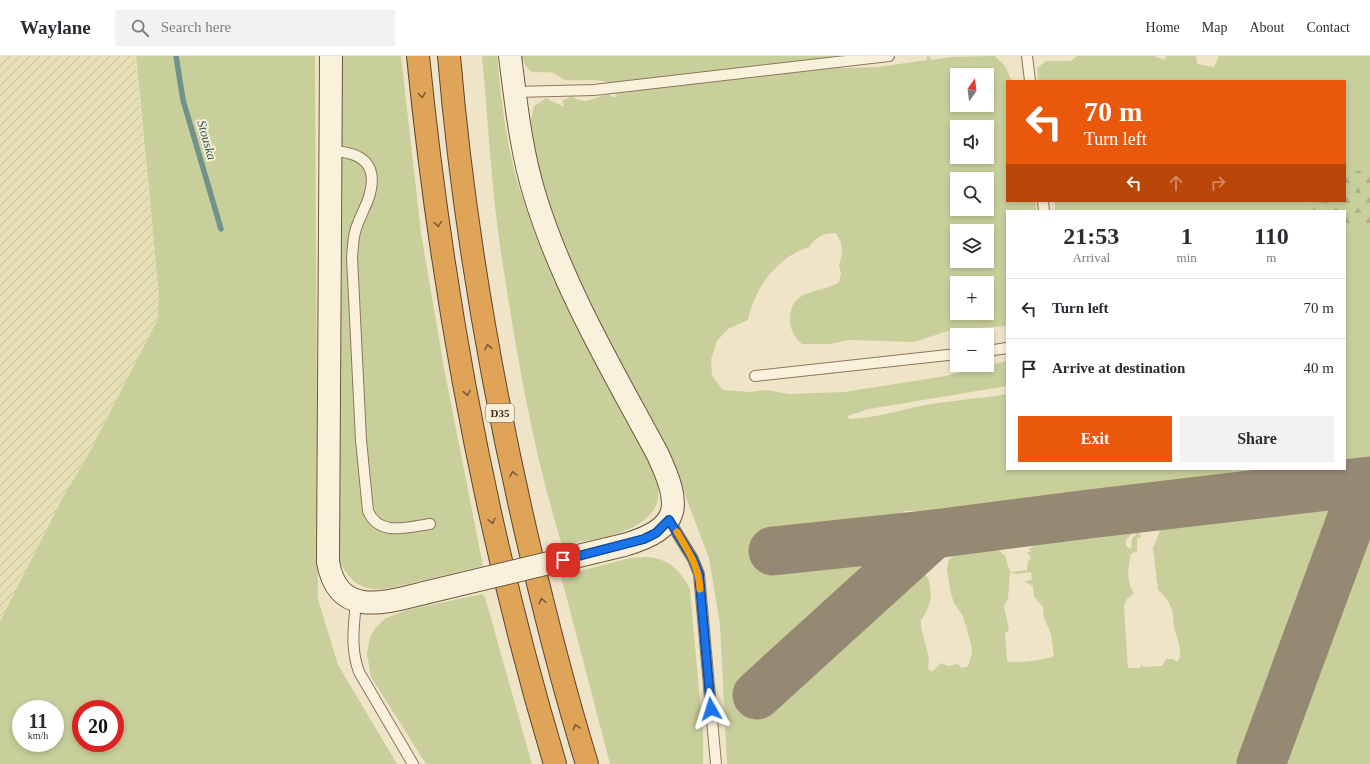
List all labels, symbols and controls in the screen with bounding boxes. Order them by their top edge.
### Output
search box [115,10,395,46]
text: Waylane [20,17,91,38]
icon: search [129,17,151,39]
text: Search here [161,19,231,35]
text: Home [1146,20,1180,35]
text: Map [1202,20,1227,35]
text: About [1249,20,1284,35]
text: Contact [1306,20,1350,35]
north arrow [950,68,994,112]
map controls [950,68,994,372]
one-way arrow [417,92,426,98]
icon: left [1018,96,1070,148]
text: 70 m [1084,96,1142,127]
water label: Stouska [194,118,220,162]
button: sound [950,120,994,164]
text: Turn left [1084,129,1147,149]
button: search [950,172,994,216]
icon: left [1123,172,1145,194]
icon: ahead [1165,172,1187,194]
icon: right [1207,172,1229,194]
one-way arrow [433,221,442,227]
text: 21:53 [1063,223,1119,249]
text: 1 [1181,223,1193,249]
text: 110 [1254,223,1289,249]
button: layers [950,224,994,268]
text: Arrival [1072,250,1110,265]
text: min [1177,250,1197,265]
text: m [1266,250,1276,265]
button: + [950,276,994,320]
icon: left [1018,298,1040,320]
text: Turn left [1052,300,1109,316]
text: 70 m [1304,300,1334,316]
button: − [950,328,994,372]
one-way arrow [484,344,493,350]
icon: arrive [1018,358,1040,380]
text: Arrive at destination [1052,360,1185,376]
text: 40 m [1304,360,1334,376]
one-way arrow [462,390,470,397]
road number: D35 [486,404,514,422]
button: Exit [1018,416,1172,462]
button: Share [1180,416,1334,462]
one-way arrow [510,471,518,478]
one-way arrow [487,517,496,524]
pin [546,543,580,577]
icon: arrive [552,549,574,571]
one-way arrow [539,598,547,604]
position arrow [690,688,732,730]
speed limit sign: 20 [72,700,124,752]
text: 11 [29,710,47,732]
one-way arrow [572,723,581,730]
text: km/h [28,730,48,741]

